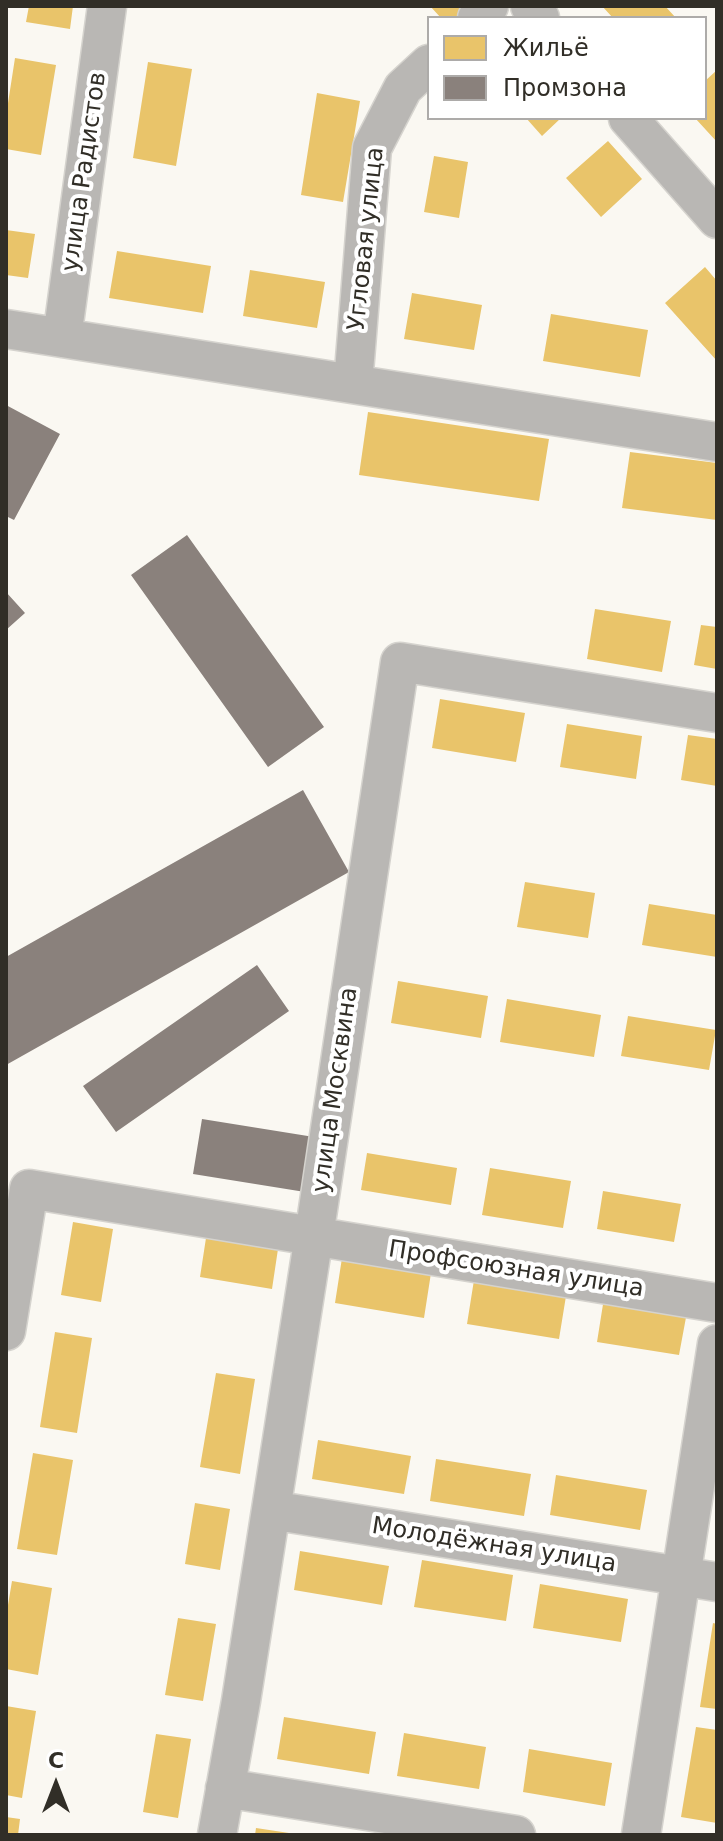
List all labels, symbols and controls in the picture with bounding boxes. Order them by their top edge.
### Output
legend [427,16,707,120]
text: Жильё [503,34,589,62]
street label: улица Радистов [57,70,113,274]
text: Промзона [503,74,627,102]
street label: Угловая улица [343,146,391,332]
street label: улица Москвина [307,985,365,1195]
street label: Профсоюзная улица [386,1236,646,1304]
street label: Молодёжная улица [370,1512,618,1580]
north arrow [16,1745,96,1825]
text: С [48,1748,64,1773]

